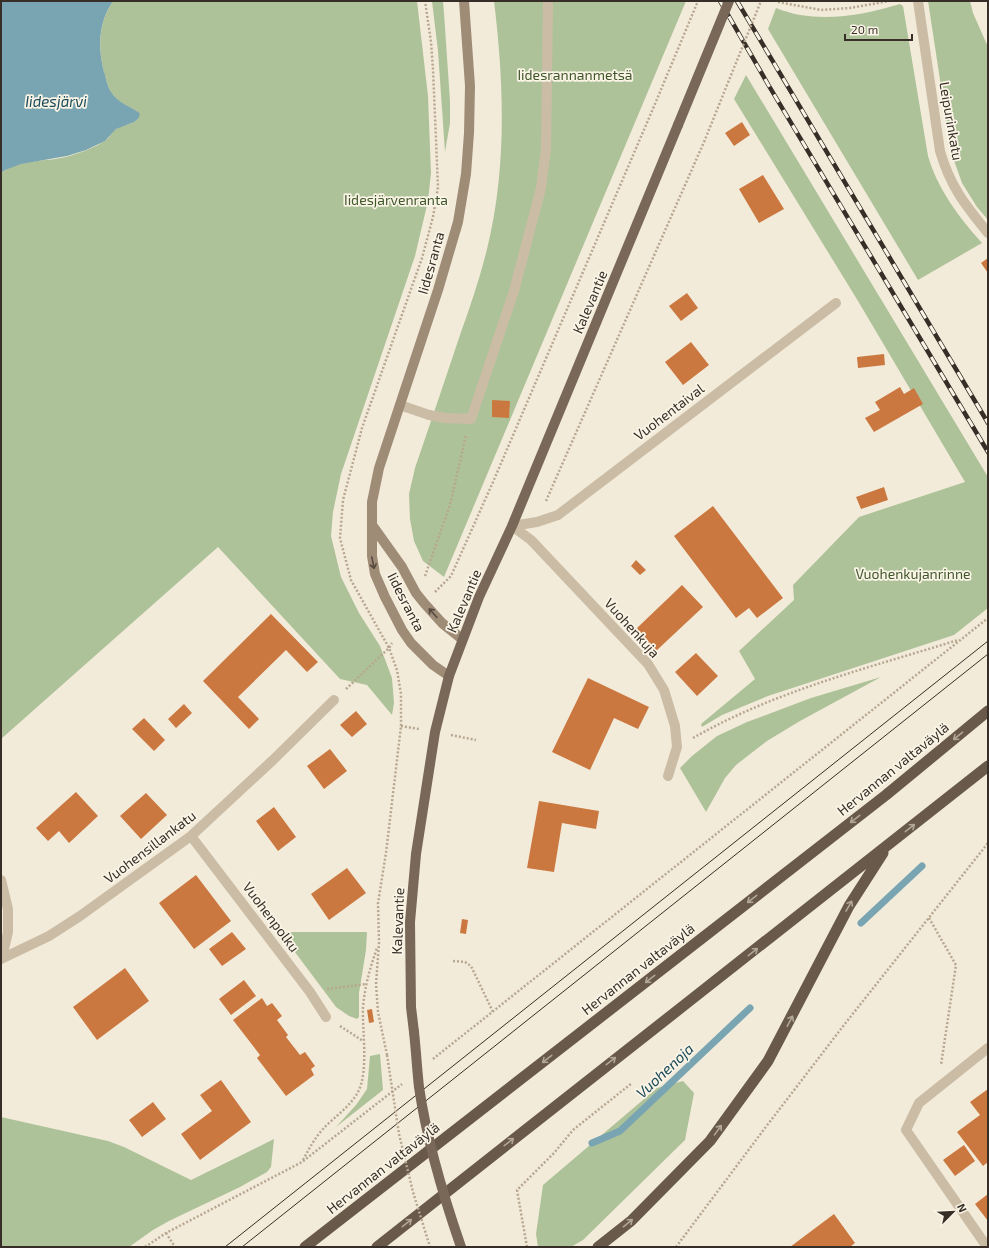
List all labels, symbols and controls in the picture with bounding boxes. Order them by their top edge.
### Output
scale bar [845,16,912,42]
text: 20 m [851,22,878,36]
park label: Iidesrannanmetsä [517,66,633,83]
street label: Leipurinkatu [936,80,967,162]
water label: Iidesjärvi [25,92,87,111]
park label: Iidesjärvenranta [344,191,448,208]
street label: Iidesranta [413,230,448,296]
street label: Kalevantie [569,268,610,336]
street label: Vuohentaival [630,379,708,444]
one-way arrow [369,557,377,570]
park label: Vuohenkujanrinne [855,565,971,582]
street label: Kalevantie [443,567,484,635]
street label: Iidesranta [384,569,429,634]
street label: Vuohenkuja [601,594,664,661]
one-way arrow [429,608,438,619]
street label: Hervannan valtaväylä [833,718,952,819]
one-way arrow [952,731,963,740]
street label: Vuohensillankatu [100,806,199,887]
one-way arrow [849,815,860,823]
one-way arrow [904,824,915,832]
street label: Vuohenpolku [240,878,303,955]
street label: Kalevantie [388,887,407,955]
one-way arrow [747,895,758,903]
one-way arrow [846,900,854,912]
street label: Hervannan valtaväylä [578,919,698,1018]
one-way arrow [747,947,758,956]
one-way arrow [644,975,655,983]
one-way arrow [786,1015,794,1027]
water label: Vuohenoja [632,1039,697,1102]
one-way arrow [542,1054,553,1063]
one-way arrow [605,1057,616,1066]
street label: Hervannan valtaväylä [323,1118,443,1217]
one-way arrow [714,1124,723,1135]
one-way arrow [503,1138,514,1146]
north arrow [933,1192,973,1232]
text: N [955,1201,970,1214]
one-way arrow [402,1218,413,1227]
one-way arrow [623,1219,634,1228]

